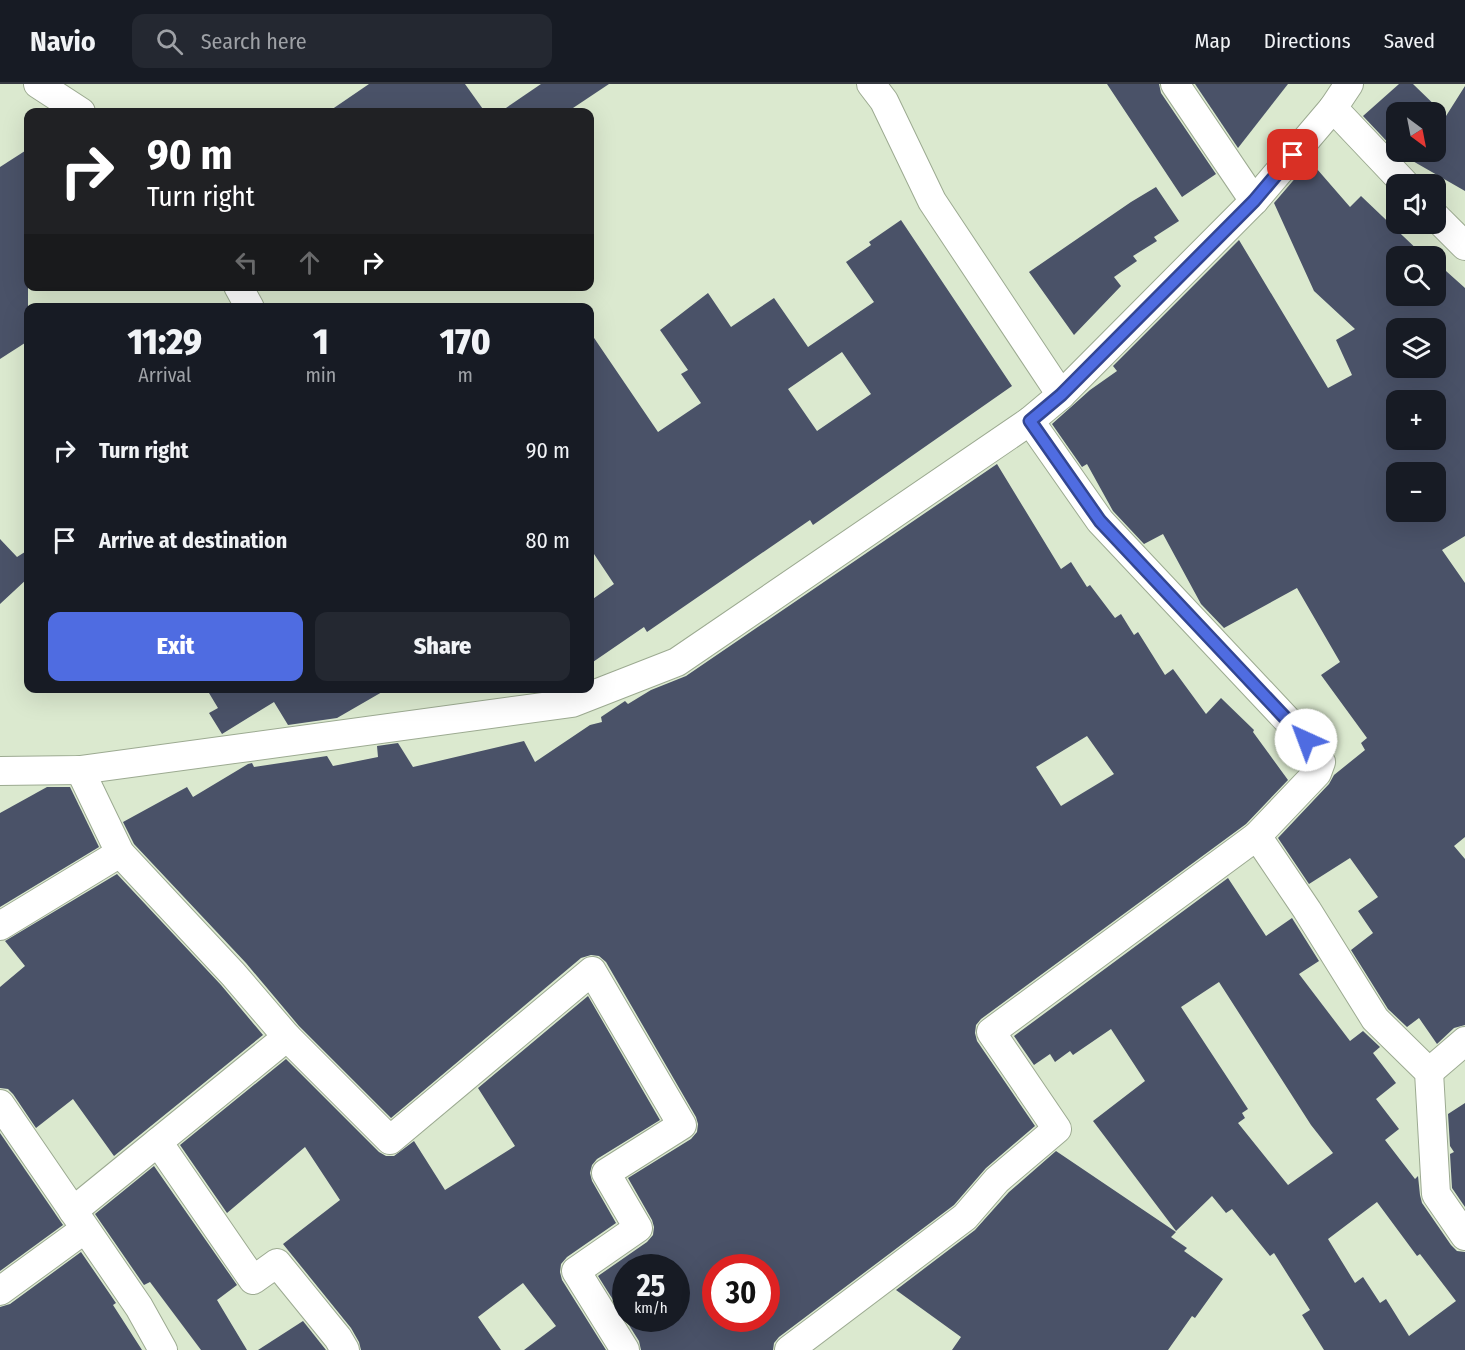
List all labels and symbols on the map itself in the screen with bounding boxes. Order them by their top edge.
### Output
north arrow [1386,102,1446,162]
pin [1267,129,1318,180]
position arrow [1274,708,1338,772]
speed limit sign: 30 [702,1254,780,1332]

